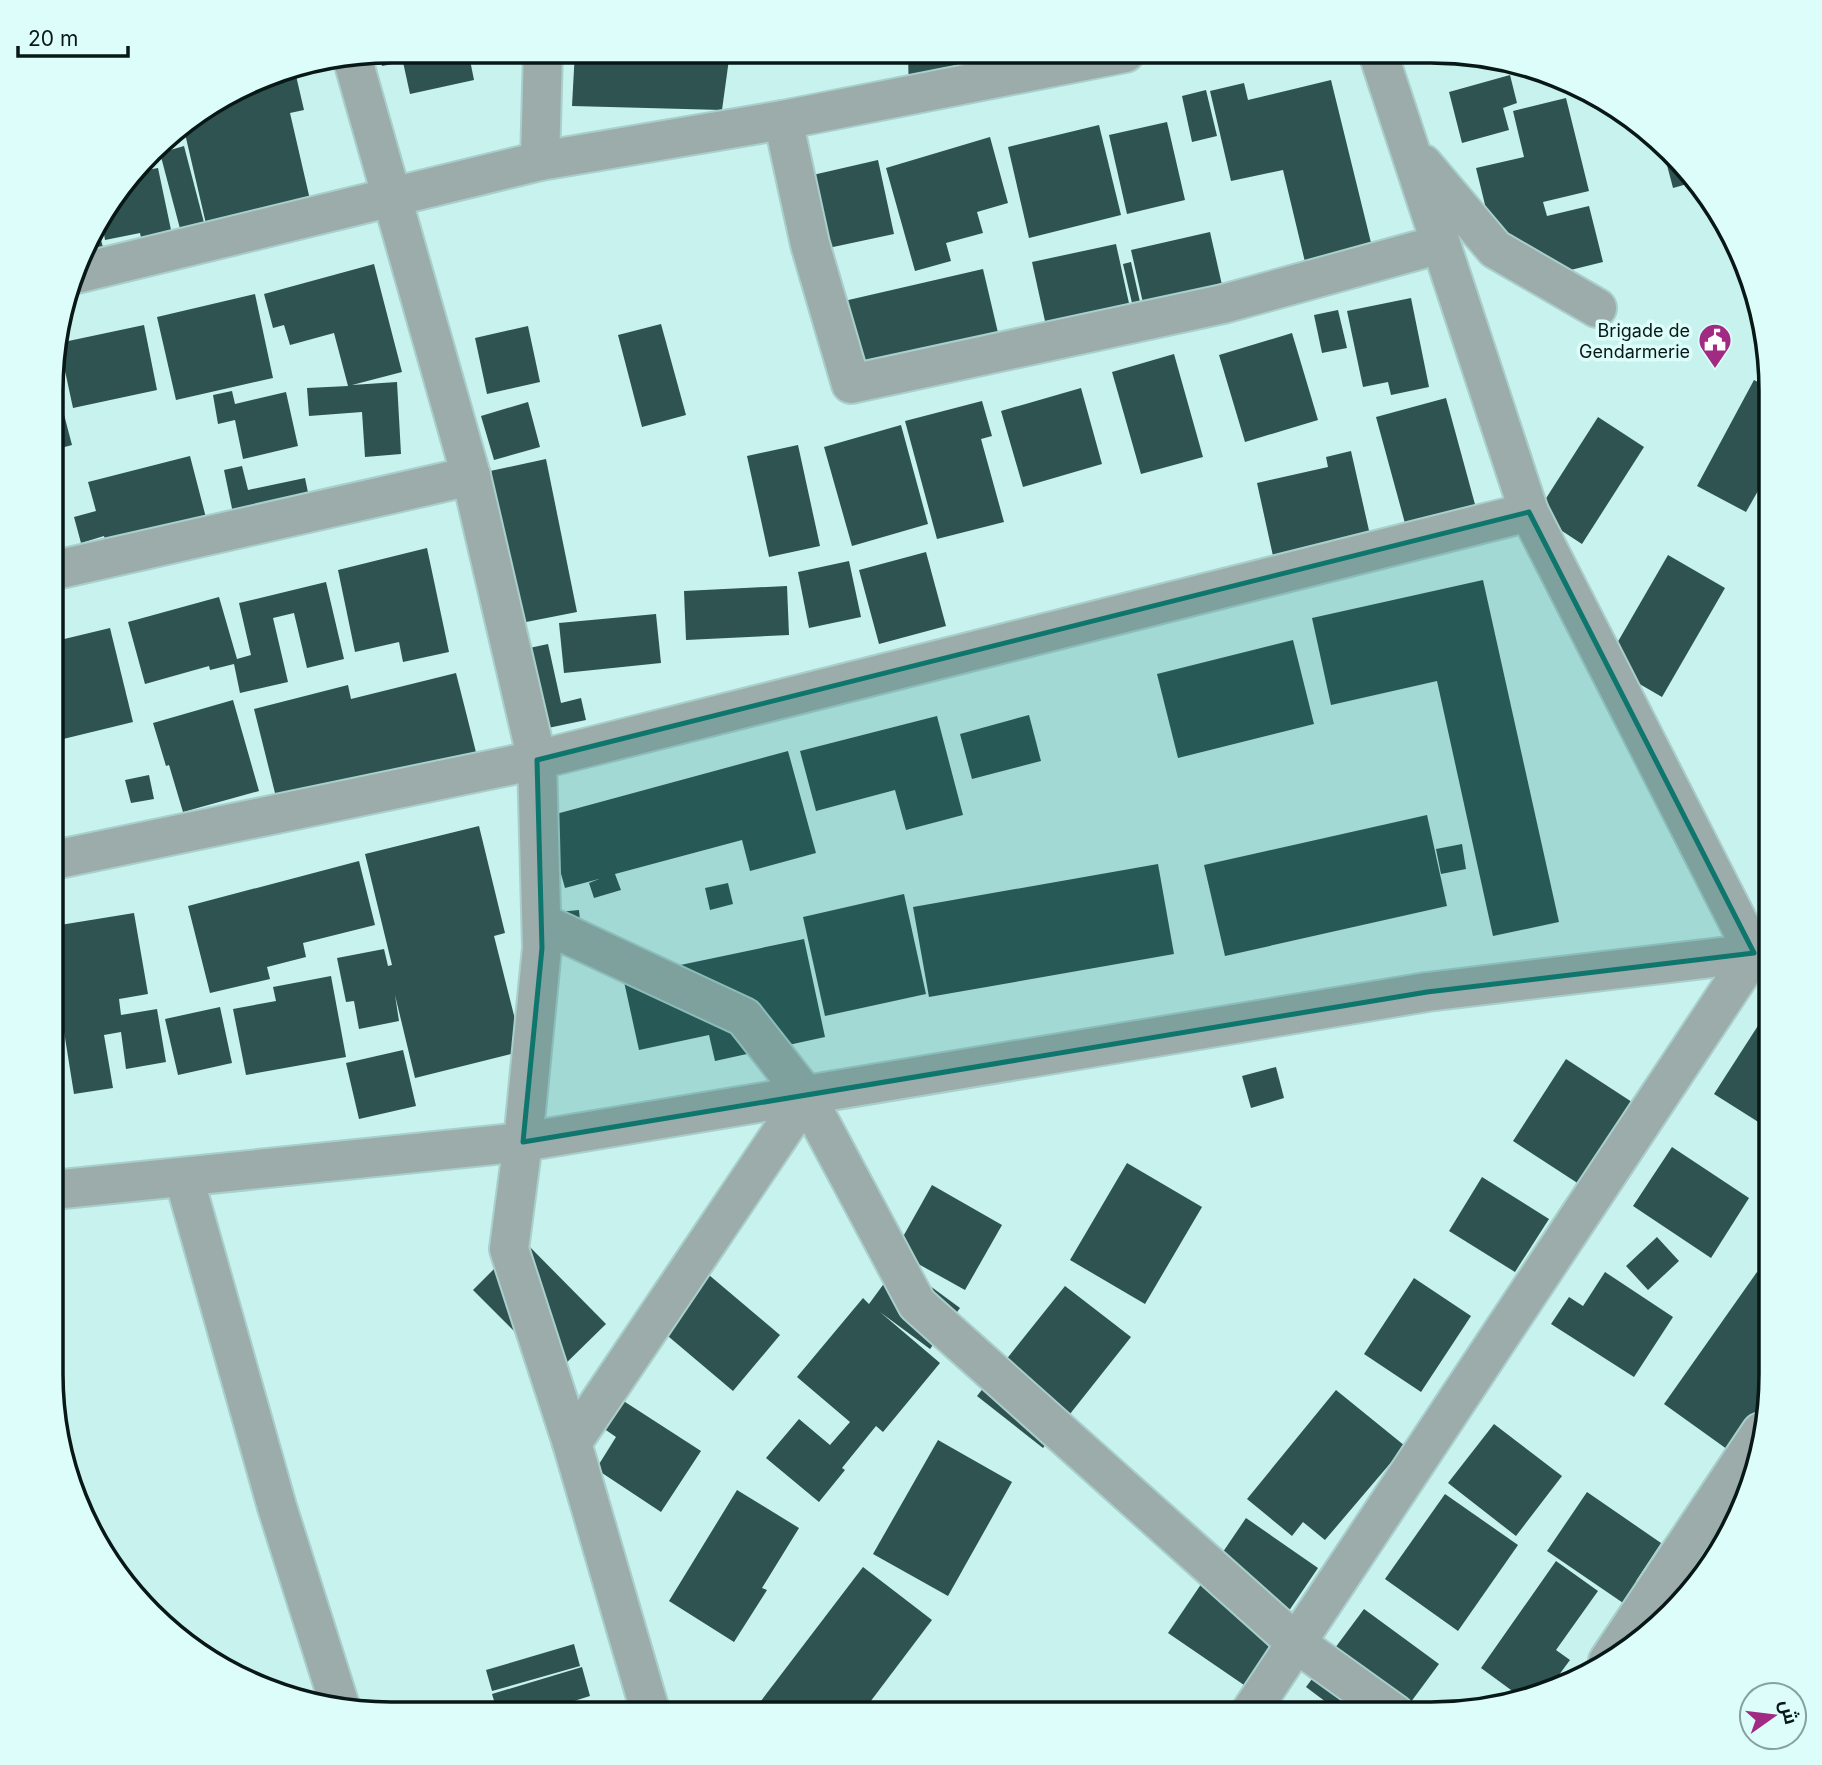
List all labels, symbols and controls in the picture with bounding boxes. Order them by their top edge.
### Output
scale bar [18,14,128,58]
text: 20 m [28,26,78,51]
place label: Brigade de Gendarmerie [1579,320,1690,362]
public building icon: Brigade de Gendarmerie [1696,321,1734,370]
north arrow [1738,1681,1808,1751]
text: ش [1775,1697,1803,1727]

